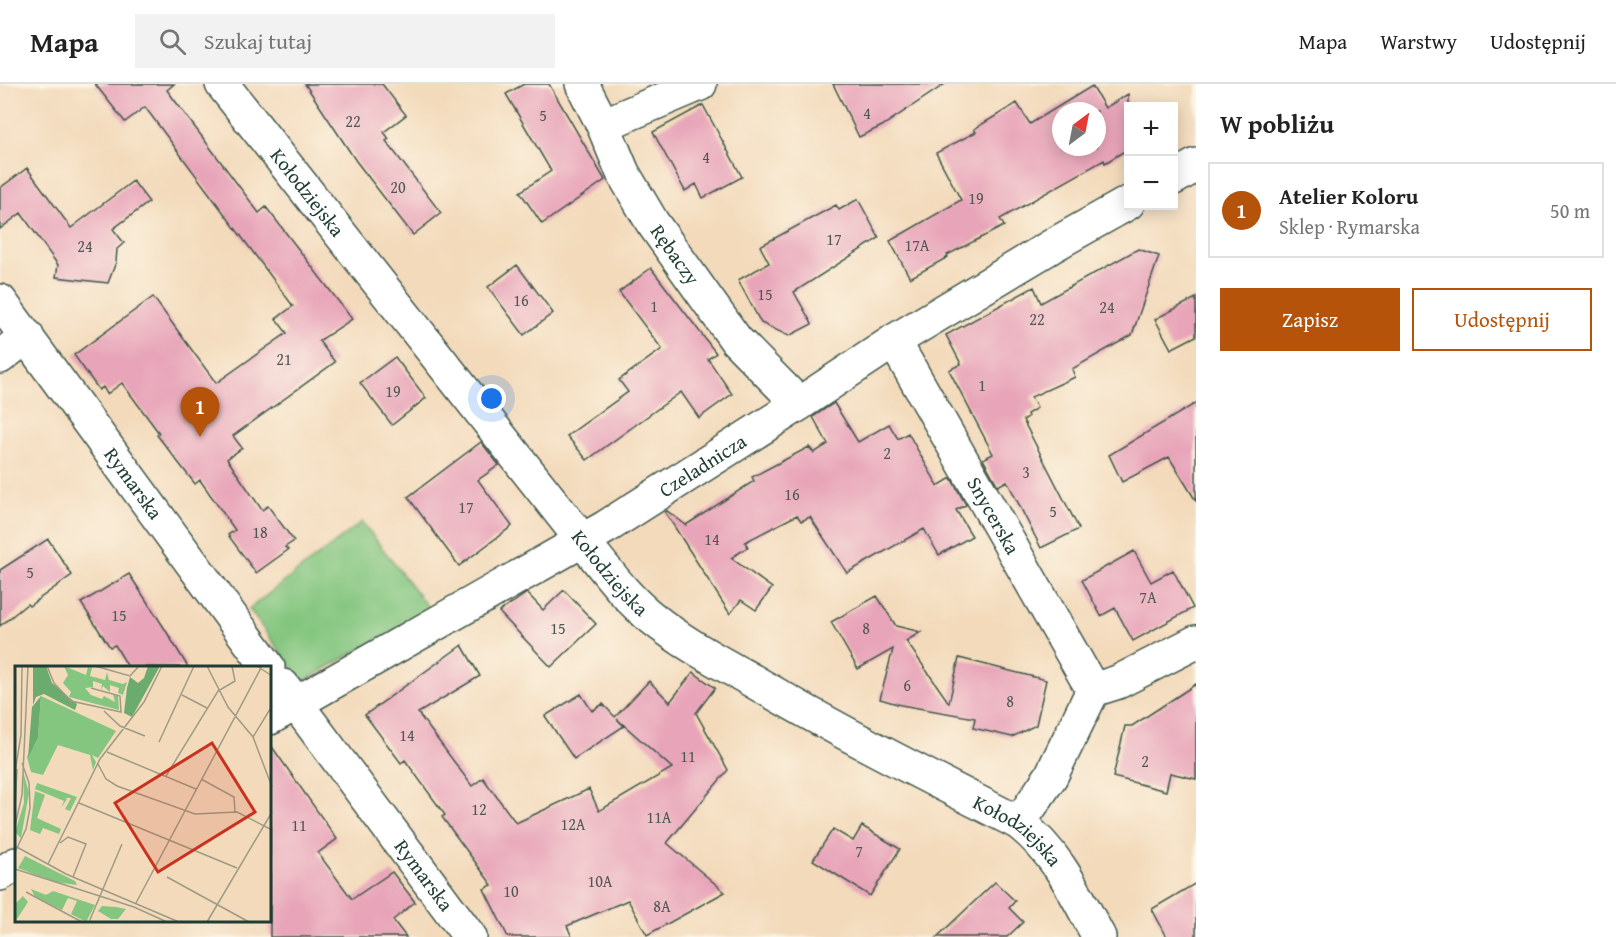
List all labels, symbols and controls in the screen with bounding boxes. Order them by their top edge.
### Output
search box [135,14,555,68]
text: Mapa [30,21,99,62]
icon: search [156,25,189,58]
text: Szukaj tutaj [204,25,312,57]
text: Mapa [1299,26,1347,57]
text: Warstwy [1380,26,1457,57]
text: Udostępnij [1490,26,1586,57]
house number: 4 [863,101,871,125]
north arrow [1052,102,1106,156]
map controls [1124,102,1178,210]
button: + [1124,102,1178,156]
house number: 5 [539,103,547,127]
text: W pobliżu [1220,104,1334,143]
house number: 22 [345,109,361,133]
street label: Kołodziejska [264,142,352,243]
house number: 4 [702,145,710,169]
button: − [1124,156,1178,210]
house number: 20 [390,175,406,199]
text: Atelier Koloru [1279,180,1418,212]
house number: 19 [968,186,984,210]
text: 1 [1236,196,1247,225]
text: 50 m [1550,196,1590,225]
text: Sklep · Rymarska [1279,212,1420,241]
street label: Rębaczy [644,218,707,291]
house number: 17 [826,227,842,251]
house number: 17A [904,233,930,257]
house number: 24 [77,234,93,258]
house number: 15 [757,282,773,306]
house number: 16 [513,288,529,312]
button: Zapisz [1220,288,1400,351]
button: Udostępnij [1412,288,1592,351]
house number: 1 [650,294,658,318]
house number: 24 [1099,295,1115,319]
house number: 22 [1029,307,1045,331]
house number: 21 [276,347,292,371]
house number: 1 [978,373,986,397]
house number: 19 [385,379,401,403]
your location [477,384,506,413]
pin: 1 [180,388,220,437]
street label: Czeladnicza [653,426,752,504]
street label: Rymarska [98,441,170,526]
house number: 2 [883,441,891,465]
house number: 3 [1022,460,1030,484]
street label: Snycerska [960,471,1028,560]
house number: 16 [784,482,800,506]
house number: 17 [458,495,474,519]
house number: 5 [1049,499,1057,523]
house number: 18 [252,520,268,544]
street label: Kołodziejska [565,523,655,623]
house number: 14 [704,527,720,551]
house number: 5 [26,560,34,584]
house number: 7A [1139,585,1157,609]
house number: 15 [111,603,127,627]
house number: 15 [550,616,566,640]
house number: 8 [862,616,870,640]
inset map [15,666,272,922]
house number: 6 [903,673,911,697]
house number: 8 [1006,689,1014,713]
house number: 14 [399,723,415,747]
house number: 11 [680,744,696,768]
house number: 2 [1141,749,1149,773]
street label: Kołodziejska [968,787,1070,872]
house number: 12 [471,797,487,821]
house number: 11A [646,805,672,829]
house number: 12A [560,812,586,836]
house number: 11 [291,813,307,837]
street label: Rymarska [388,833,461,917]
house number: 7 [855,839,863,863]
house number: 10A [587,869,613,893]
house number: 10 [503,879,519,903]
house number: 8A [653,894,671,918]

